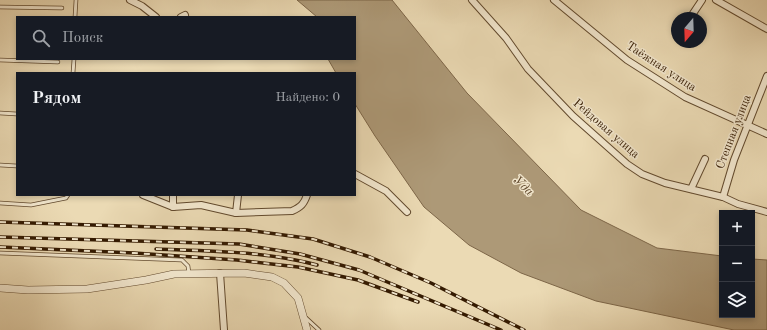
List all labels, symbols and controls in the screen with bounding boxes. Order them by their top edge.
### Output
north arrow [671,12,707,48]
search box [16,16,356,60]
icon: search [30,27,52,49]
text: Поиск [62,31,103,46]
street label: Таёжная улица [624,40,698,94]
text: Рядом [32,90,81,107]
text: Найдено: 0 [276,91,340,104]
street label: Степная улица [714,93,754,171]
street label: Рейдовая улица [571,97,641,161]
water label: Уда [510,173,536,199]
map controls [719,210,755,318]
button: + [719,210,755,246]
button: − [719,246,755,282]
button: layers [719,282,755,318]

